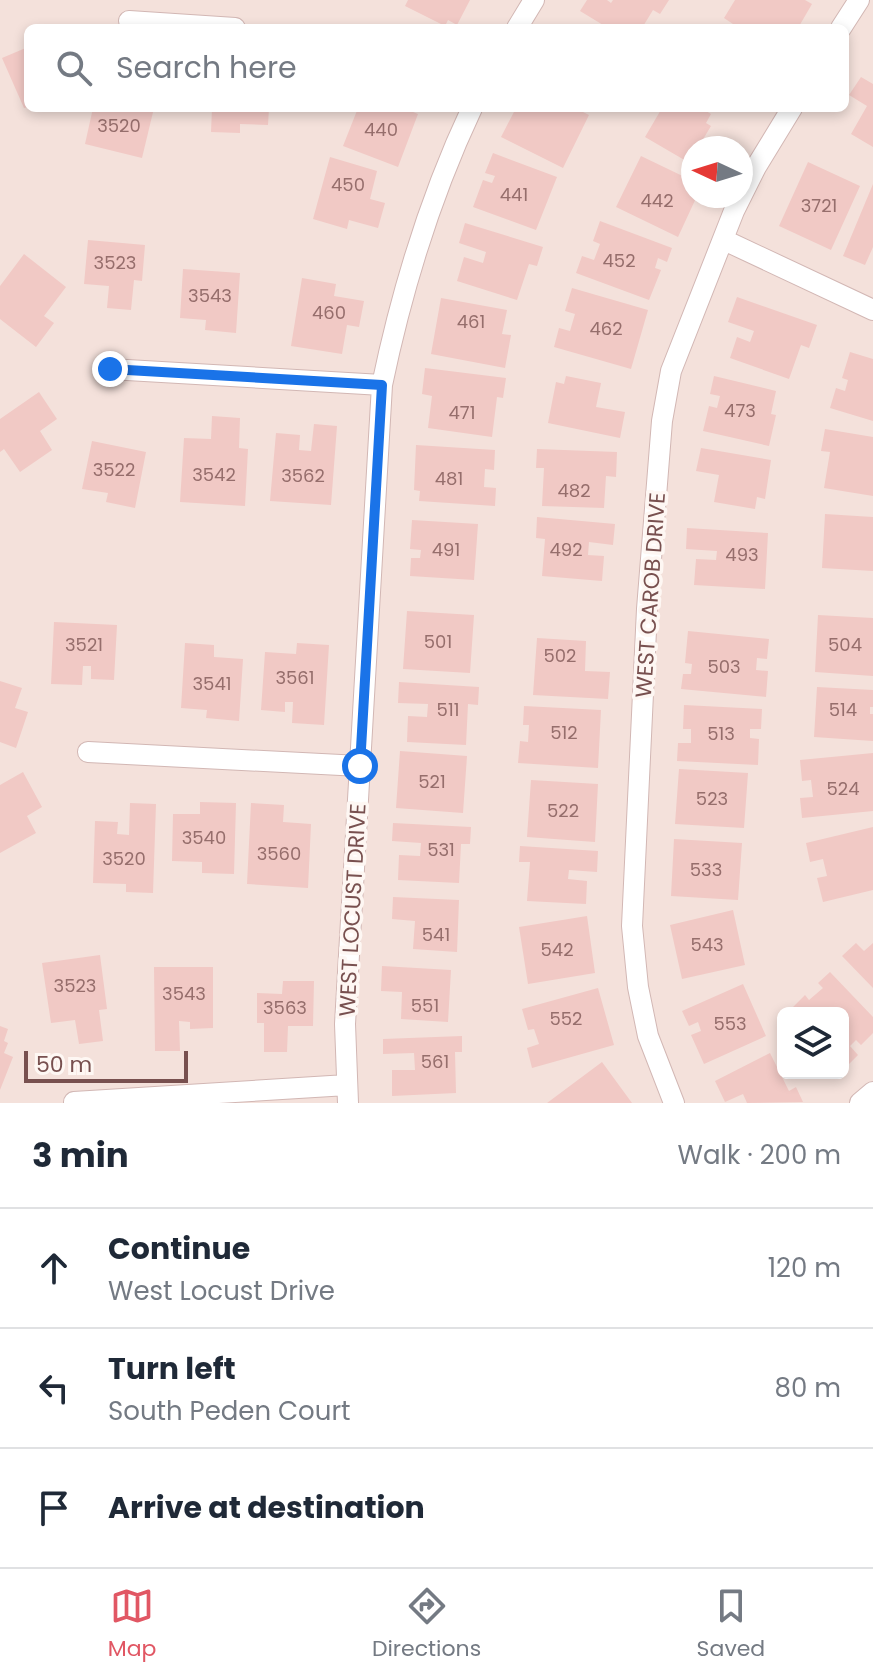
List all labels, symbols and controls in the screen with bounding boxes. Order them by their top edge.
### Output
search box [24,24,849,112]
icon: search [52,46,96,90]
text: Search here [116,46,297,89]
house number: 3520 [97,113,141,138]
house number: 440 [364,117,398,142]
north arrow [681,136,753,208]
house number: 450 [331,172,365,197]
house number: 441 [500,182,528,207]
house number: 442 [641,188,674,213]
house number: 3721 [801,193,837,218]
house number: 452 [603,248,635,273]
house number: 3523 [94,250,136,275]
house number: 3543 [188,283,232,308]
house number: 460 [312,300,346,325]
house number: 461 [457,309,485,334]
house number: 462 [589,316,623,341]
route end [92,351,128,387]
house number: 473 [724,398,756,423]
house number: 471 [449,400,475,425]
house number: 3522 [93,457,135,482]
house number: 3542 [192,462,236,487]
house number: 3562 [281,463,325,488]
house number: 481 [435,466,463,491]
house number: 482 [557,478,591,503]
street label: WEST CAROB DRIVE [628,491,673,699]
house number: 491 [432,537,460,562]
house number: 492 [549,537,583,562]
house number: 493 [725,542,759,567]
house number: 501 [424,629,452,654]
house number: 3521 [65,632,103,657]
house number: 504 [828,632,862,657]
house number: 502 [544,643,576,668]
house number: 503 [707,654,741,679]
house number: 3561 [275,665,315,690]
house number: 3541 [193,671,232,696]
house number: 511 [437,697,459,722]
house number: 514 [829,697,857,722]
house number: 512 [550,720,578,745]
house number: 513 [707,721,735,746]
route start [342,748,378,784]
house number: 521 [418,769,446,794]
house number: 524 [827,776,859,801]
house number: 523 [696,786,728,811]
house number: 522 [547,798,579,823]
street label: WEST LOCUST DRIVE [331,803,374,1017]
house number: 3540 [182,825,226,850]
house number: 531 [427,837,455,862]
house number: 3560 [257,841,301,866]
house number: 3520 [102,846,146,871]
house number: 533 [690,857,722,882]
house number: 541 [422,922,450,947]
house number: 543 [690,932,724,957]
house number: 542 [541,937,573,962]
house number: 3523 [54,973,96,998]
house number: 3543 [162,981,206,1006]
house number: 551 [411,993,439,1018]
house number: 3563 [263,995,307,1020]
house number: 552 [550,1006,582,1031]
map controls [777,1007,849,1079]
button: layers [777,1007,849,1079]
house number: 553 [713,1011,747,1036]
scale bar [24,1047,188,1083]
text: 50 m [36,1049,92,1080]
house number: 561 [421,1049,449,1074]
text: 3 min [32,1131,129,1179]
text: Walk · 200 m [678,1137,841,1173]
text: Continue [108,1227,250,1270]
icon: ahead [32,1246,76,1290]
text: 120 m [768,1250,841,1286]
text: West Locust Drive [108,1273,335,1309]
text: Turn left [108,1347,236,1390]
icon: left [32,1366,76,1410]
text: 80 m [775,1370,841,1406]
text: South Peden Court [108,1393,351,1429]
icon: arrive [32,1486,76,1530]
text: Arrive at destination [108,1486,425,1529]
tab: Map [108,1584,156,1665]
tab: Directions [372,1584,481,1665]
tab: Saved [697,1584,765,1665]

